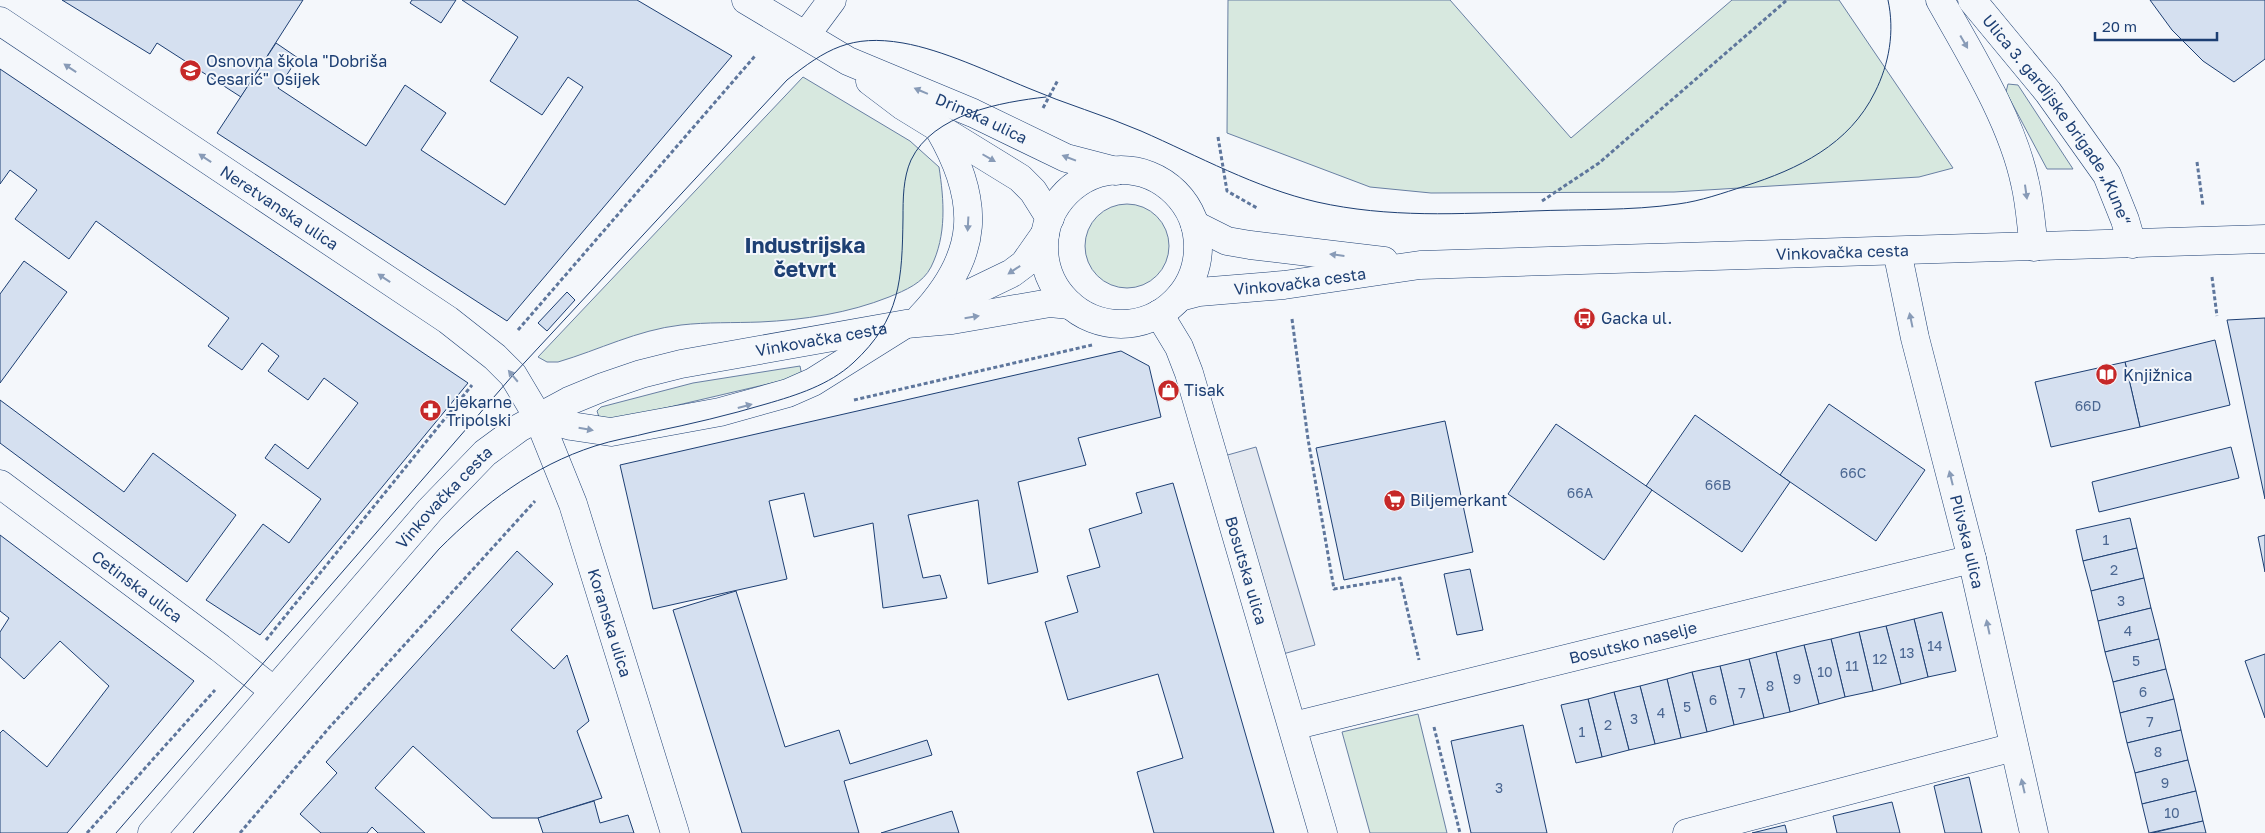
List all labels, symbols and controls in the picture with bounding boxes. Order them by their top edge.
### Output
street label: Ulica 3. gardijske brigade „Kune“ [1978,10,2136,227]
scale bar [2095,10,2218,42]
text: 20 m [2102,17,2137,35]
one-way arrow [1960,36,1969,49]
place label: Osnovna škola "Dobriša Cesarić" Osijek [206,51,387,89]
school or university icon: Osnovna škola "Dobriša Cesarić" Osijek [178,58,202,82]
one-way arrow [63,63,77,72]
one-way arrow [914,87,928,95]
street label: Drinska ulica [933,89,1031,148]
one-way arrow [198,153,212,163]
one-way arrow [982,154,997,162]
one-way arrow [1061,154,1076,162]
street label: Neretvanska ulica [216,161,343,254]
one-way arrow [2023,184,2031,200]
one-way arrow [963,216,971,232]
district label: Industrijska četvrt [745,232,865,282]
street label: Vinkovačka cesta [1776,240,1909,264]
one-way arrow [1329,251,1345,259]
street label: Vinkovačka cesta [1233,263,1367,299]
one-way arrow [1007,266,1021,275]
one-way arrow [377,273,390,282]
bus stop icon: Gacka ul. [1573,306,1597,330]
place label: Gacka ul. [1601,308,1672,328]
one-way arrow [1907,312,1915,328]
one-way arrow [964,313,980,321]
street label: Vinkovačka cesta [754,318,888,361]
library icon: Knjižnica [2095,363,2119,387]
place label: Knjižnica [2123,365,2193,385]
one-way arrow [507,369,518,382]
shop icon: Tisak [1156,378,1180,402]
place label: Tisak [1184,380,1225,400]
place label: Ljekarne Tripolski [446,392,512,430]
house number: 66D [2075,397,2101,414]
pharmacy icon: Ljekarne Tripolski [418,399,442,423]
one-way arrow [738,401,753,409]
one-way arrow [578,425,593,433]
street label: Vinkovačka cesta [391,441,496,553]
house number: 66C [1840,464,1866,481]
one-way arrow [1947,470,1955,485]
house number: 66B [1705,476,1731,493]
house number: 66A [1567,484,1594,501]
supermarket icon: Biljemerkant [1382,488,1406,512]
place label: Biljemerkant [1410,490,1507,510]
street label: Plivska ulica [1946,492,1988,590]
street label: Bosutska ulica [1221,514,1272,627]
house number: 1 [2103,531,2110,548]
street label: Cetinska ulica [88,546,186,627]
house number: 2 [2110,561,2118,578]
street label: Koranska ulica [584,566,636,680]
house number: 3 [2117,592,2125,609]
street label: Bosutsko naselje [1567,617,1699,668]
one-way arrow [1983,619,1991,635]
house number: 4 [2124,622,2132,639]
house number: 14 [1927,637,1943,654]
house number: 13 [1900,644,1914,661]
house number: 12 [1873,650,1887,667]
house number: 5 [2132,652,2140,669]
house number: 11 [1845,657,1859,674]
house number: 10 [1817,663,1833,680]
house number: 9 [1793,670,1801,687]
house number: 8 [1766,677,1774,694]
house number: 6 [2139,683,2147,700]
house number: 7 [1738,684,1746,701]
house number: 6 [1709,691,1717,708]
house number: 5 [1683,698,1691,715]
house number: 4 [1657,704,1665,721]
house number: 3 [1630,710,1638,727]
house number: 7 [2146,713,2154,730]
house number: 2 [1604,716,1612,733]
house number: 1 [1579,723,1586,740]
house number: 8 [2154,743,2162,760]
house number: 9 [2161,774,2169,791]
one-way arrow [2019,778,2027,793]
house number: 3 [1495,779,1503,796]
house number: 10 [2164,804,2180,821]

